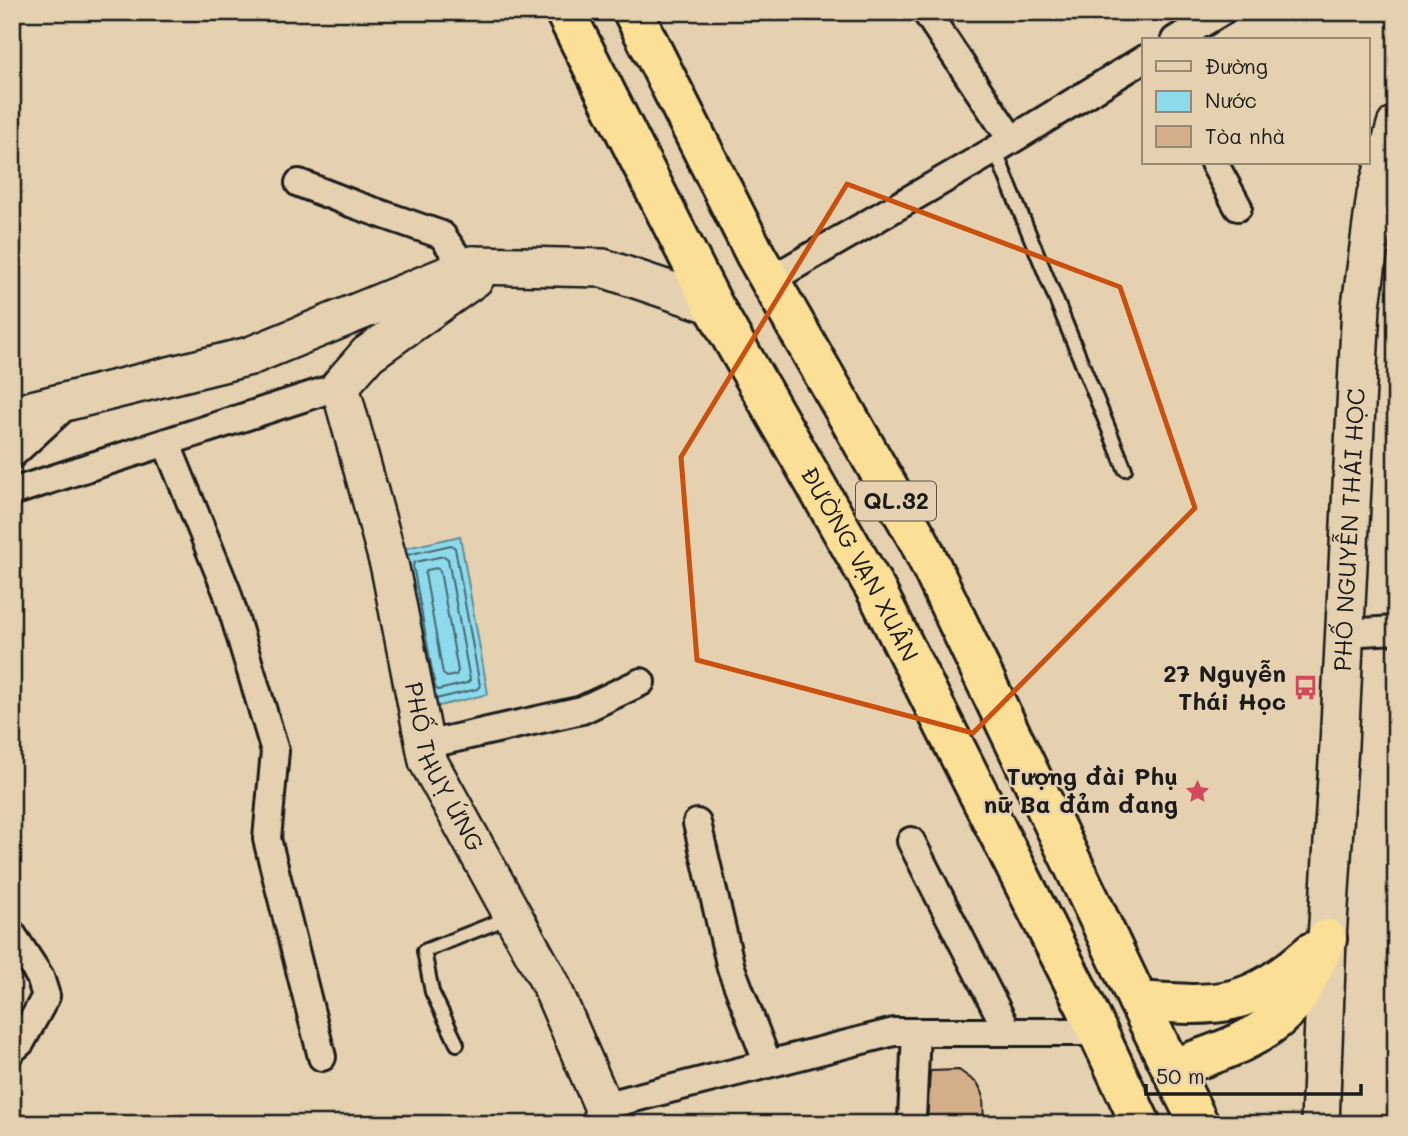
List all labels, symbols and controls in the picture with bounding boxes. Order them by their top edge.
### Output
legend [1142,38,1370,164]
text: Đường [1205,52,1268,79]
text: Nước [1205,86,1257,113]
text: Tòa nhà [1205,122,1286,149]
street label: PHỐ NGUYỄN THÁI HỌC [1326,387,1371,672]
street label: ĐƯỜNG VẠN XUÂN [795,461,926,666]
road number: QL.32 [856,481,936,520]
place label: 27 Nguyễn Thái Học [1163,657,1286,716]
bus stop icon: 27 Nguyễn Thái Học [1292,674,1320,702]
street label: PHỐ THUỴ ỨNG [399,679,492,857]
place label: Tượng đài Phụ nữ Ba đảm đang [983,760,1178,819]
place icon: Tượng đài Phụ nữ Ba đảm đang [1184,777,1212,805]
scale bar [1146,1052,1361,1096]
text: 50 m [1156,1062,1205,1089]

